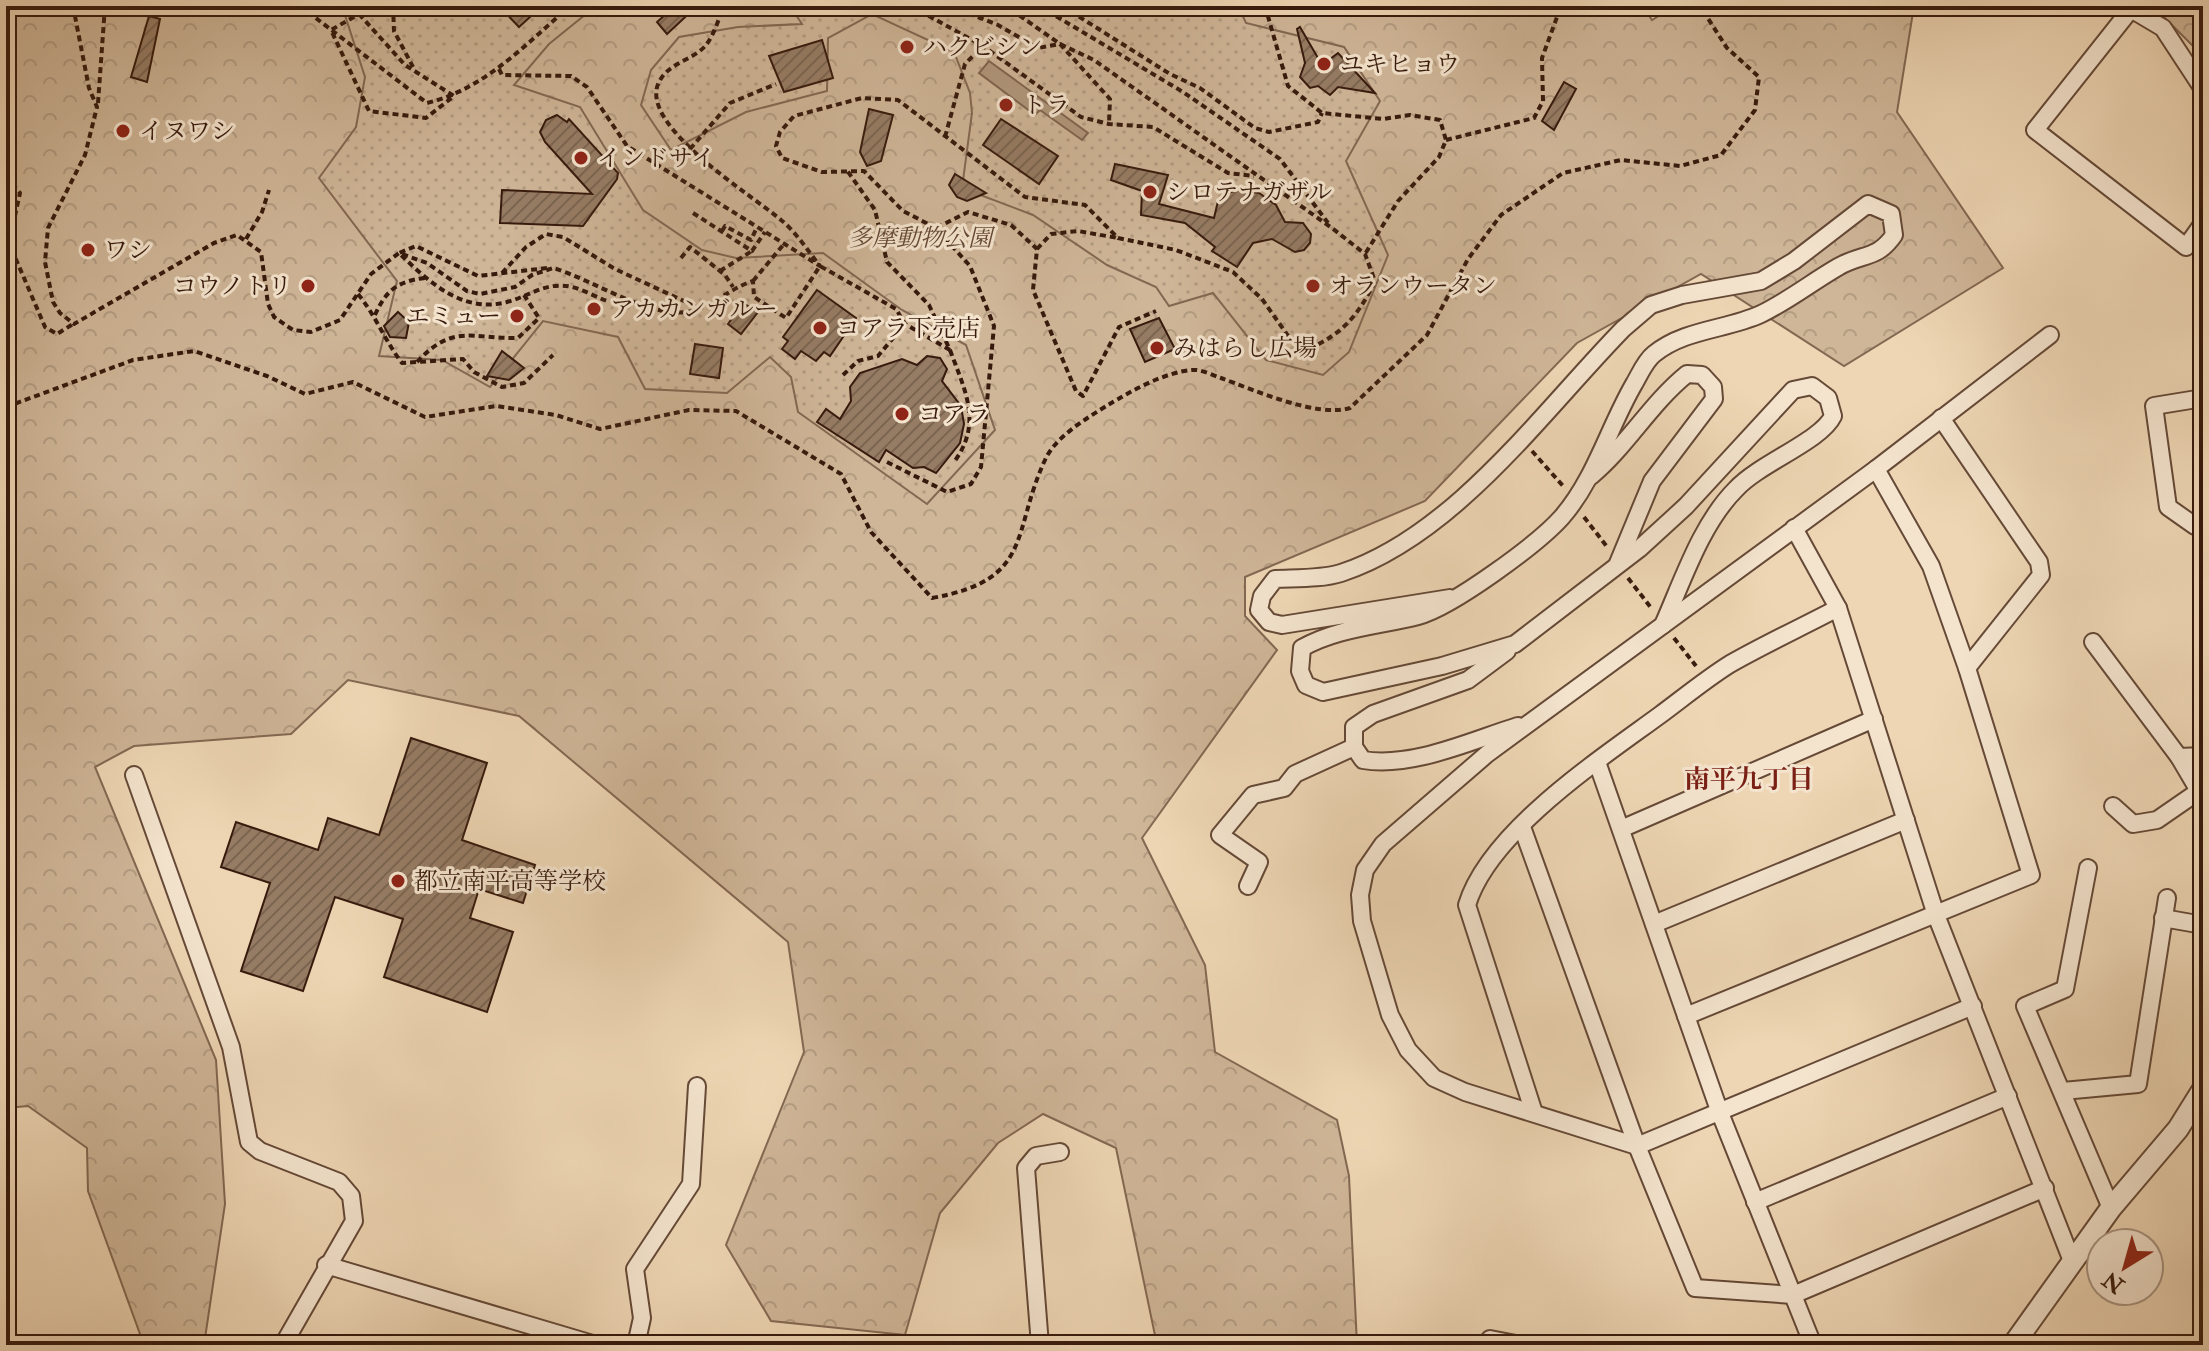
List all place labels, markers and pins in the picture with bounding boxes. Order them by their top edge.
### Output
place label: ハクビシン [923,32,1042,63]
marker: ハクビシン [898,38,916,56]
place label: ユキヒョウ [1340,49,1460,80]
marker: ユキヒョウ [1315,55,1333,73]
place label: トラ [1022,90,1070,121]
marker: トラ [997,96,1015,114]
place label: イヌワシ [139,116,235,147]
marker: イヌワシ [114,122,132,140]
place label: インドサイ [597,143,715,174]
marker: インドサイ [572,149,590,167]
place label: シロテナガザル [1166,177,1332,208]
marker: シロテナガザル [1141,183,1159,201]
place label: ワシ [104,235,152,266]
marker: ワシ [79,241,97,259]
place label: コウノトリ [173,271,292,302]
place label: オランウータン [1329,271,1497,302]
marker: コウノトリ [299,277,317,295]
marker: オランウータン [1304,277,1322,295]
place label: アカカンガルー [610,294,778,325]
marker: アカカンガルー [585,300,603,318]
place label: エミュー [405,301,501,332]
marker: エミュー [508,307,526,325]
place label: コアラ下売店 [836,313,980,344]
marker: コアラ下売店 [811,319,829,337]
place label: みはらし広場 [1173,333,1317,364]
marker: みはらし広場 [1148,339,1166,357]
place label: コアラ [918,399,990,430]
marker: コアラ [893,405,911,423]
place label: 都立南平高等学校 [414,866,606,897]
marker: 都立南平高等学校 [389,872,407,890]

